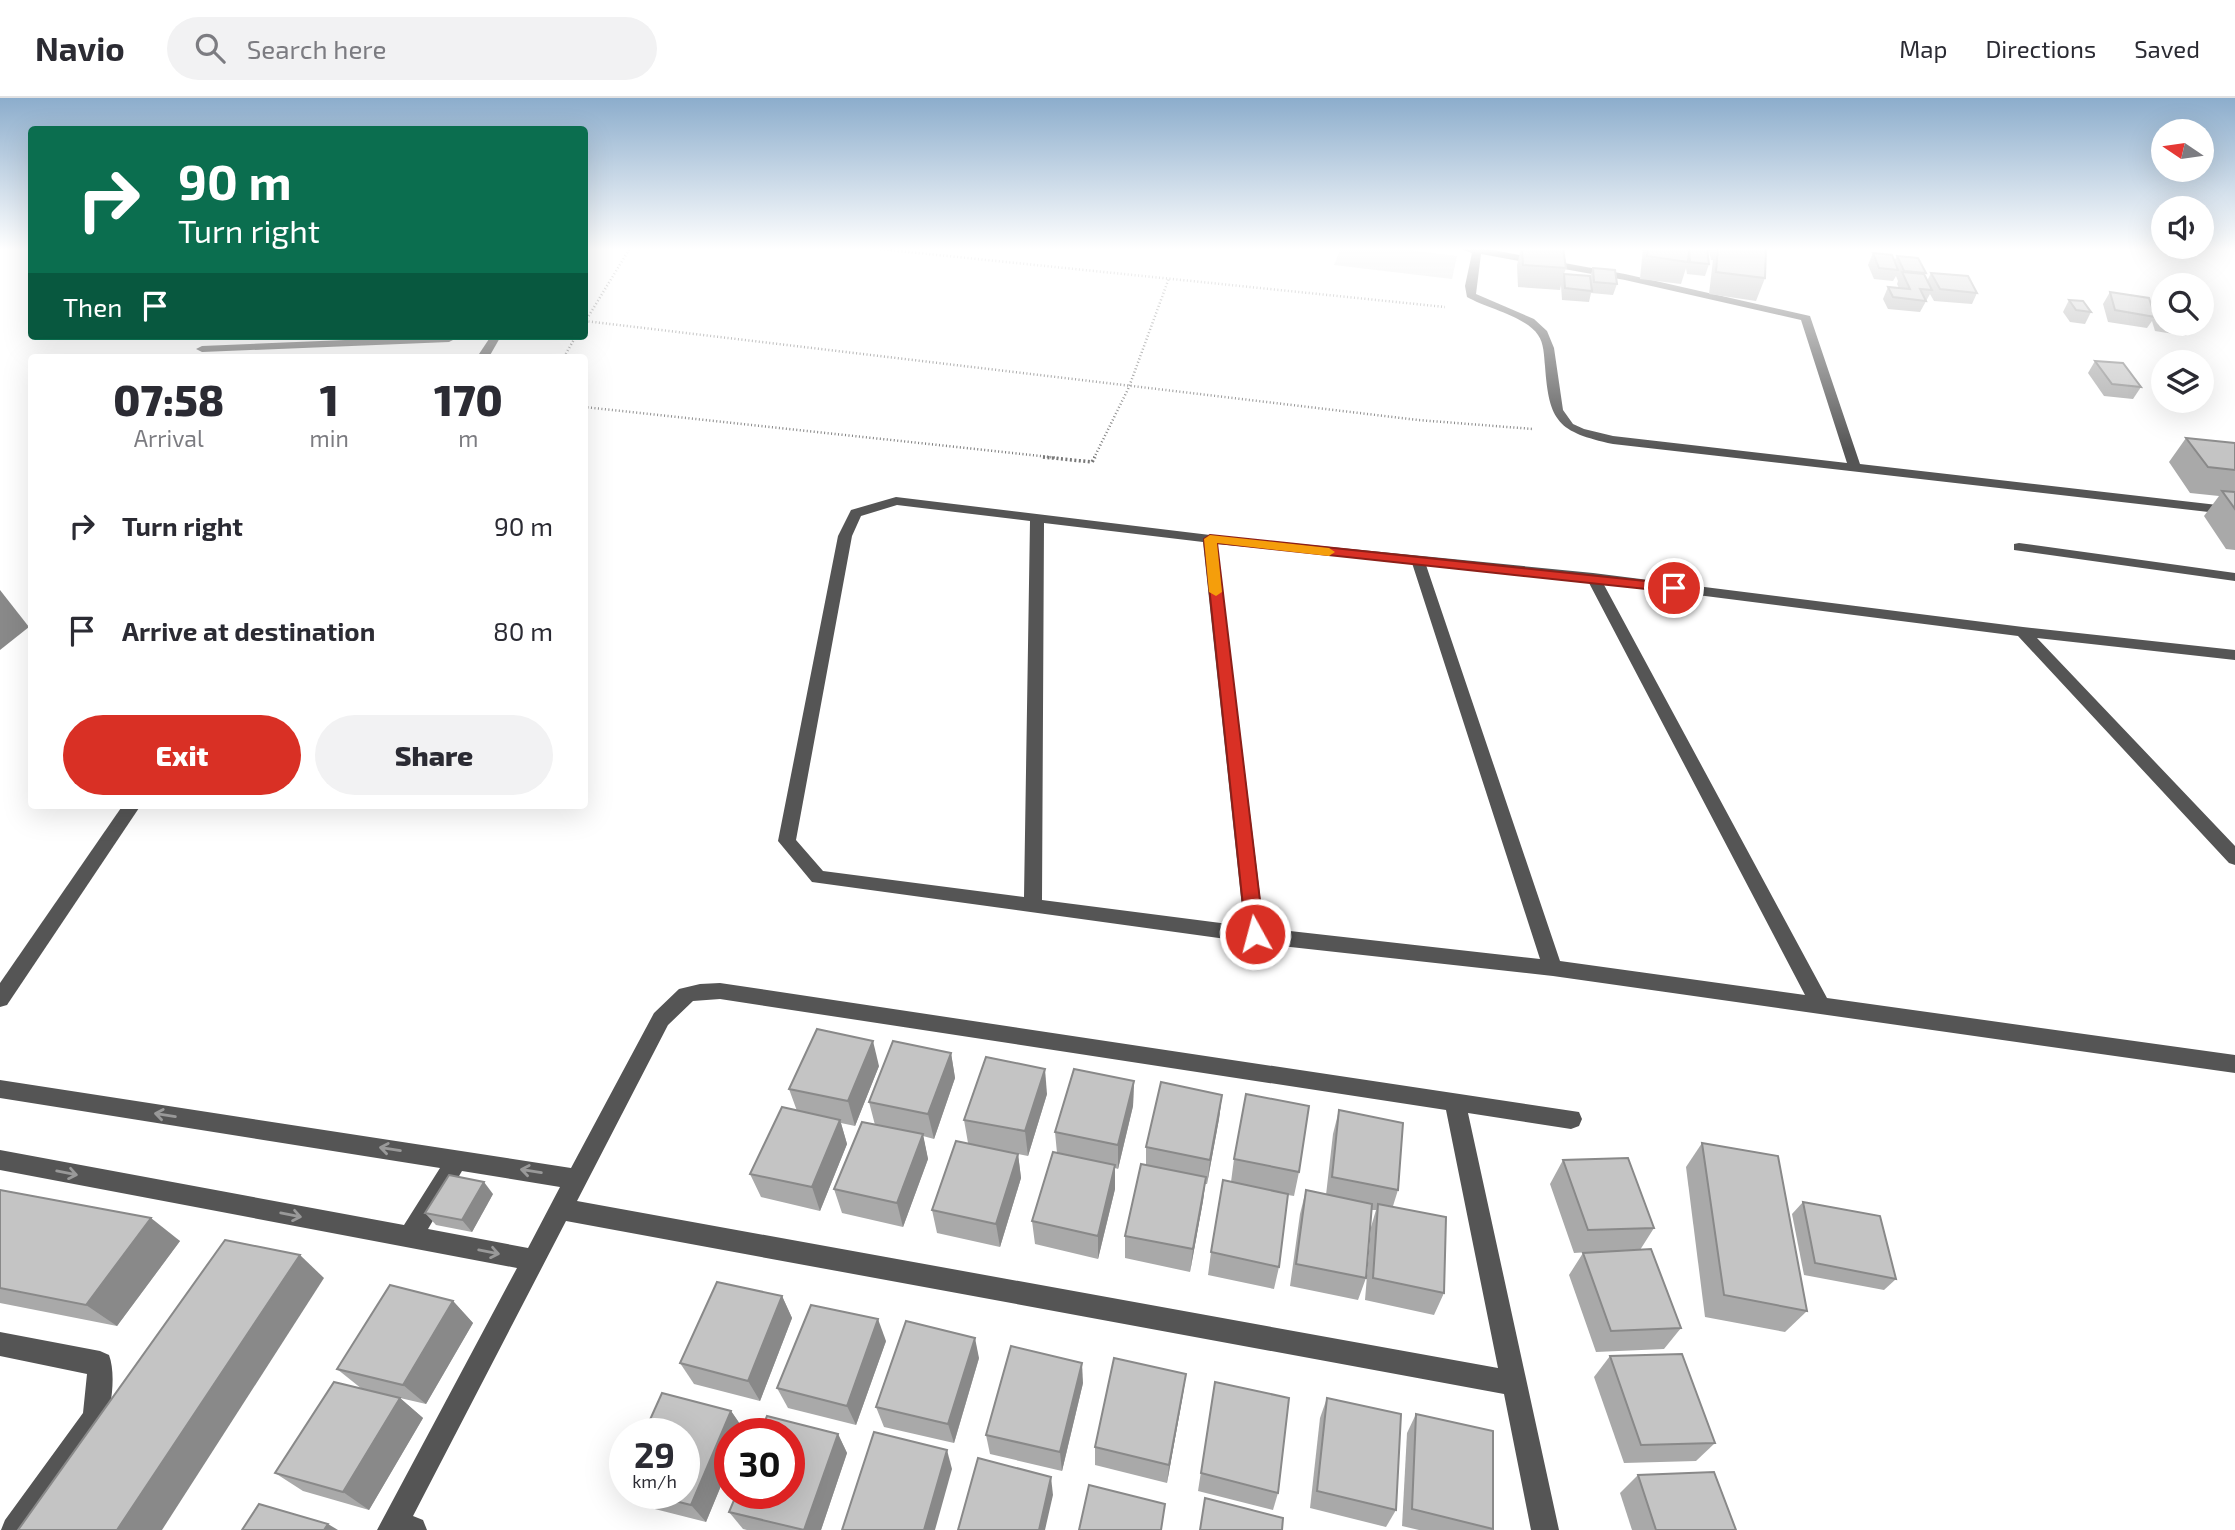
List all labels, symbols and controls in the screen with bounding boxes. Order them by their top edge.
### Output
search box [167,17,657,80]
text: Navio [35,28,125,68]
icon: search [191,29,229,67]
text: Search here [247,33,386,64]
text: Map [1899,34,1947,63]
text: Directions [1985,34,2096,63]
text: Saved [2134,34,2200,63]
north arrow [2151,119,2214,182]
map controls [2151,119,2214,413]
text: 90 m [178,151,292,210]
icon: right [63,154,154,245]
button: sound [2151,196,2214,259]
text: Turn right [178,211,320,249]
button: search [2151,273,2214,336]
icon: arrive [136,287,174,325]
text: Then [63,291,122,322]
button: layers [2151,350,2214,413]
text: 07:58 [113,374,224,424]
text: 1 [320,374,339,424]
text: 170 [434,374,503,424]
text: Arrival [134,424,204,452]
text: min [310,424,349,452]
text: m [458,424,478,452]
icon: right [63,507,101,545]
text: Turn right [122,510,243,541]
text: 90 m [494,510,553,541]
pin [1644,558,1704,618]
icon: arrive [1655,569,1693,607]
icon: arrive [63,612,101,650]
text: Arrive at destination [122,615,375,646]
text: 80 m [493,615,553,646]
button: Exit [63,715,301,795]
button: Share [315,715,553,795]
position arrow [1218,897,1292,971]
one-way arrow [154,1108,177,1121]
one-way arrow [379,1142,402,1155]
one-way arrow [520,1164,543,1177]
one-way arrow [55,1166,78,1180]
one-way arrow [279,1209,302,1222]
one-way arrow [477,1245,500,1259]
speed limit sign: 30 [714,1418,805,1509]
text: 29 [634,1433,675,1475]
text: km/h [632,1470,677,1492]

